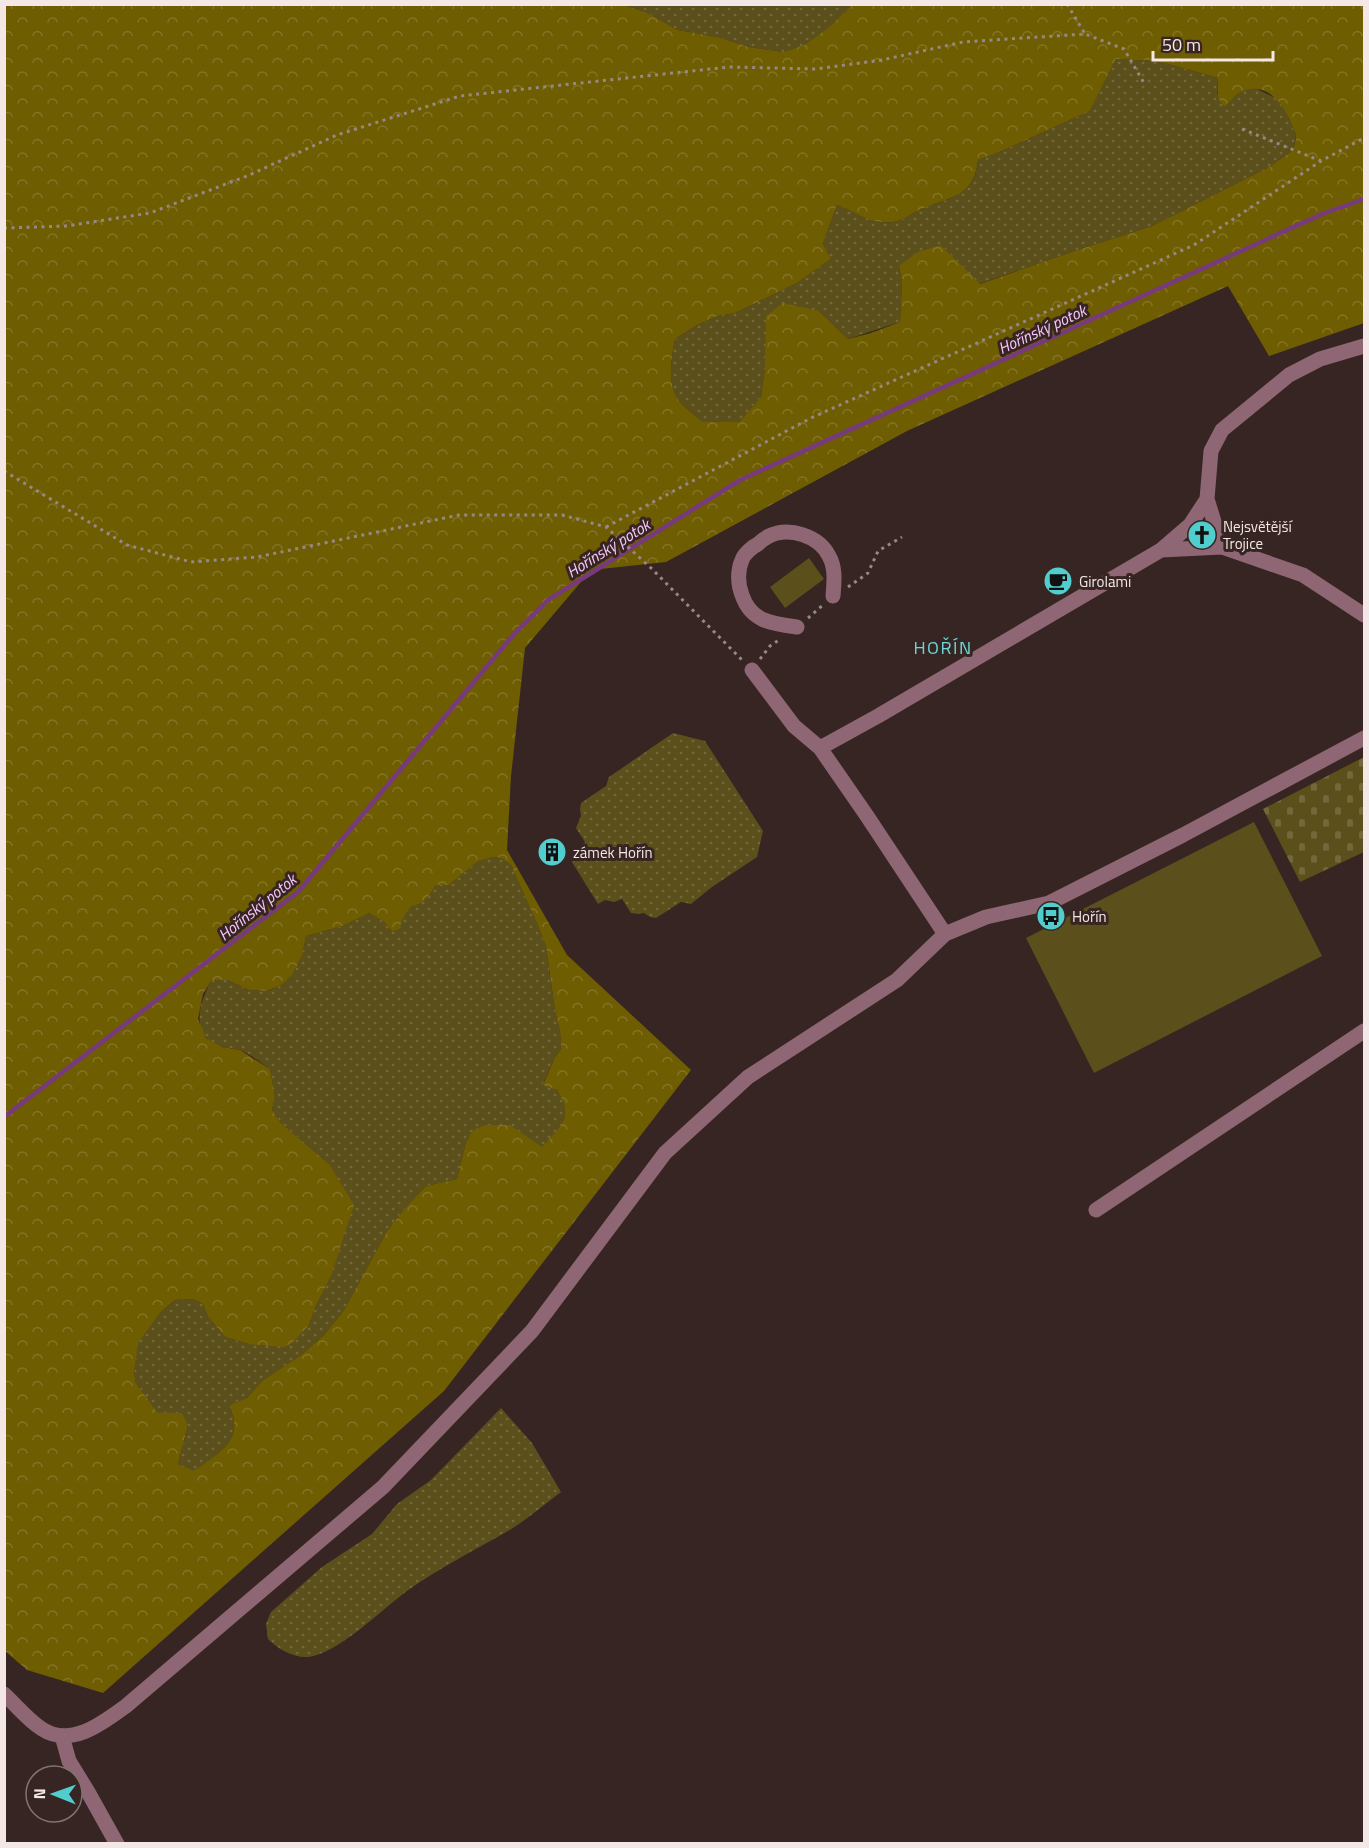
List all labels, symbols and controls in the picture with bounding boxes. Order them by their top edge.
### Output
scale bar [1153,24,1273,62]
text: 50 m [1162,31,1201,58]
water label: Hořínský potok [994,297,1092,360]
water label: Hořínský potok [561,512,656,583]
place label: Nejsvětější Trojice [1223,515,1294,555]
church icon: Nejsvětější Trojice [1186,519,1218,551]
cafe icon: Girolami [1042,565,1074,597]
place label: Girolami [1079,570,1131,593]
district label: HOŘÍN [913,634,973,661]
building icon: zámek Hořín [536,836,568,868]
place label: zámek Hořín [573,841,652,864]
water label: Hořínský potok [213,867,303,946]
bus stop icon: Hořín [1035,900,1067,932]
place label: Hořín [1072,905,1107,928]
north arrow [24,1764,84,1824]
text: N [27,1788,51,1799]

